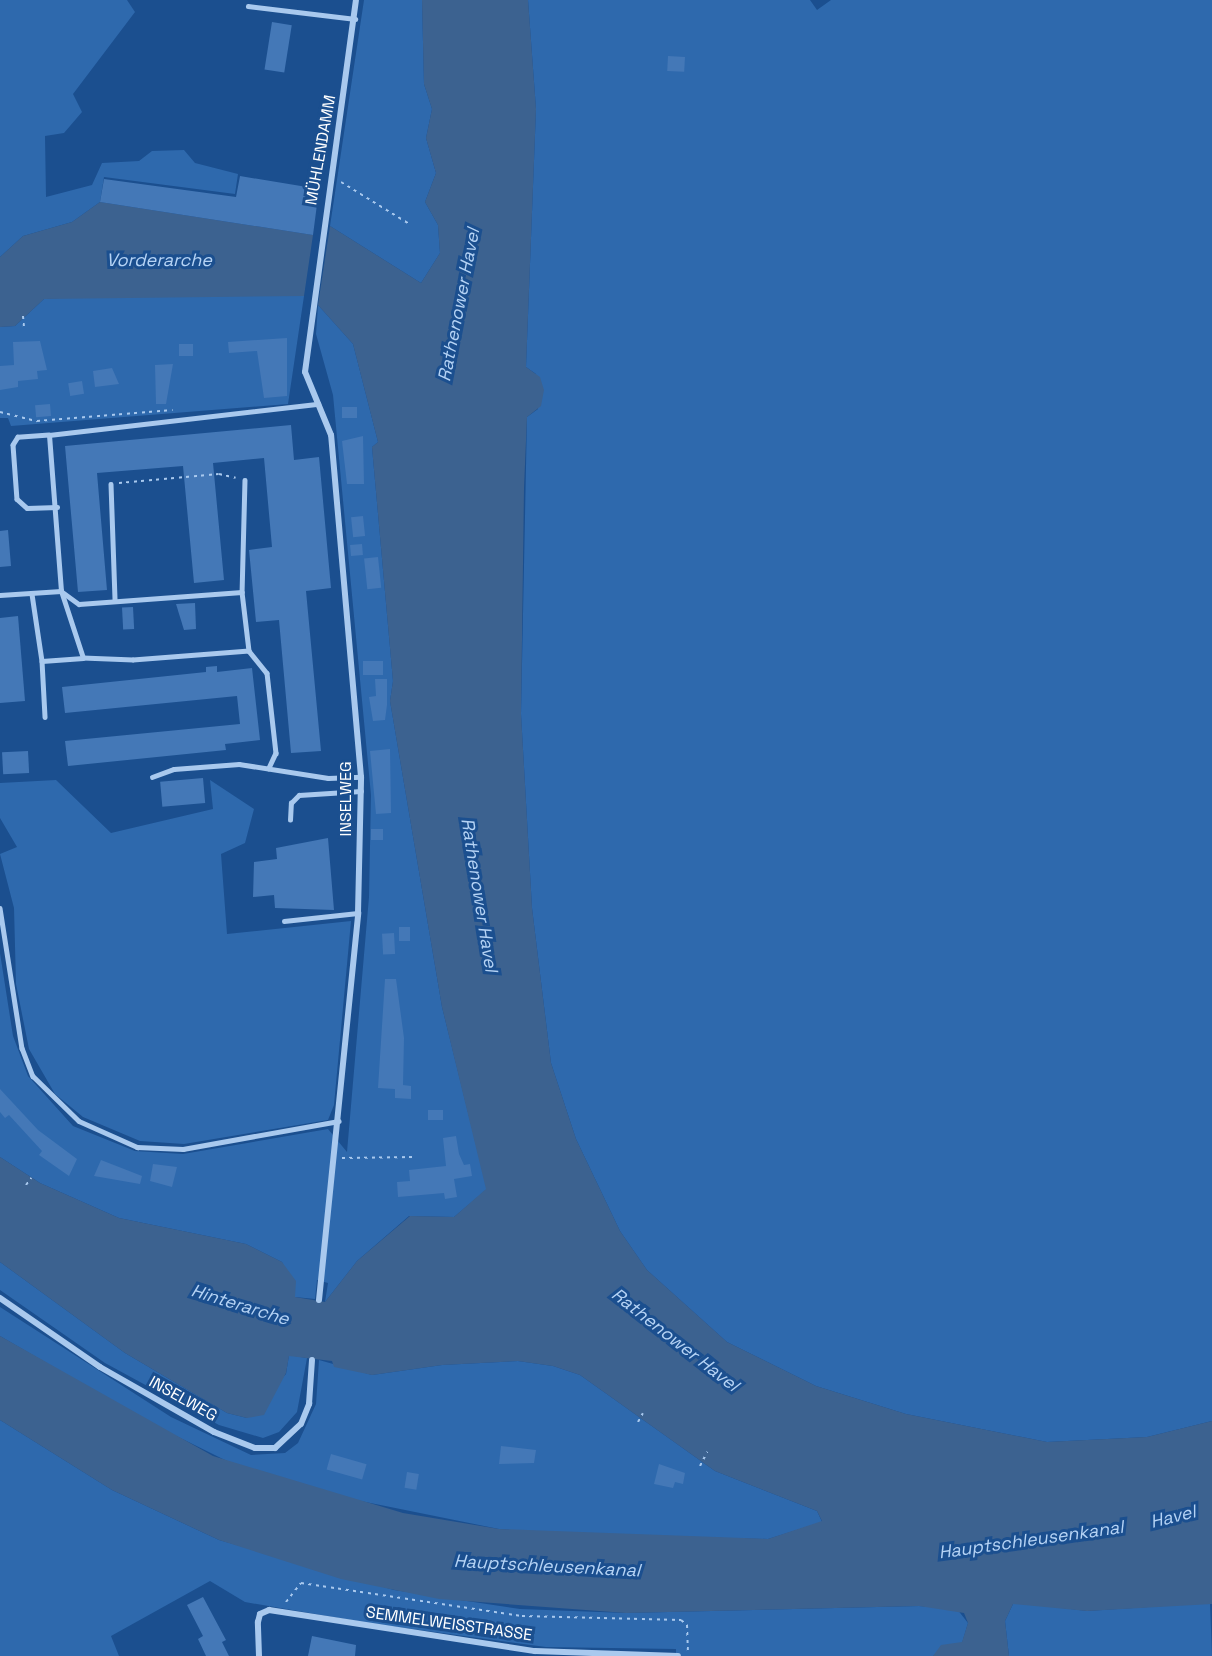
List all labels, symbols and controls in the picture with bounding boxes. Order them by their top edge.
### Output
street label: MÜHLENDAMM [302,93,340,207]
water label: Rathenower Havel [434,227,484,383]
water label: Vorderarche [106,249,212,271]
street label: INSELWEG [336,761,356,837]
water label: Rathenower Havel [456,817,502,973]
water label: Hinterarche [188,1280,292,1330]
water label: Rathenower Havel [607,1284,743,1396]
street label: INSELWEG [146,1372,220,1426]
water label: Havel [1148,1501,1198,1533]
water label: Hauptschleusenkanal [937,1516,1125,1564]
water label: Hauptschleusenkanal [453,1550,641,1582]
street label: SEMMELWEISSTRASSE [365,1603,533,1645]

